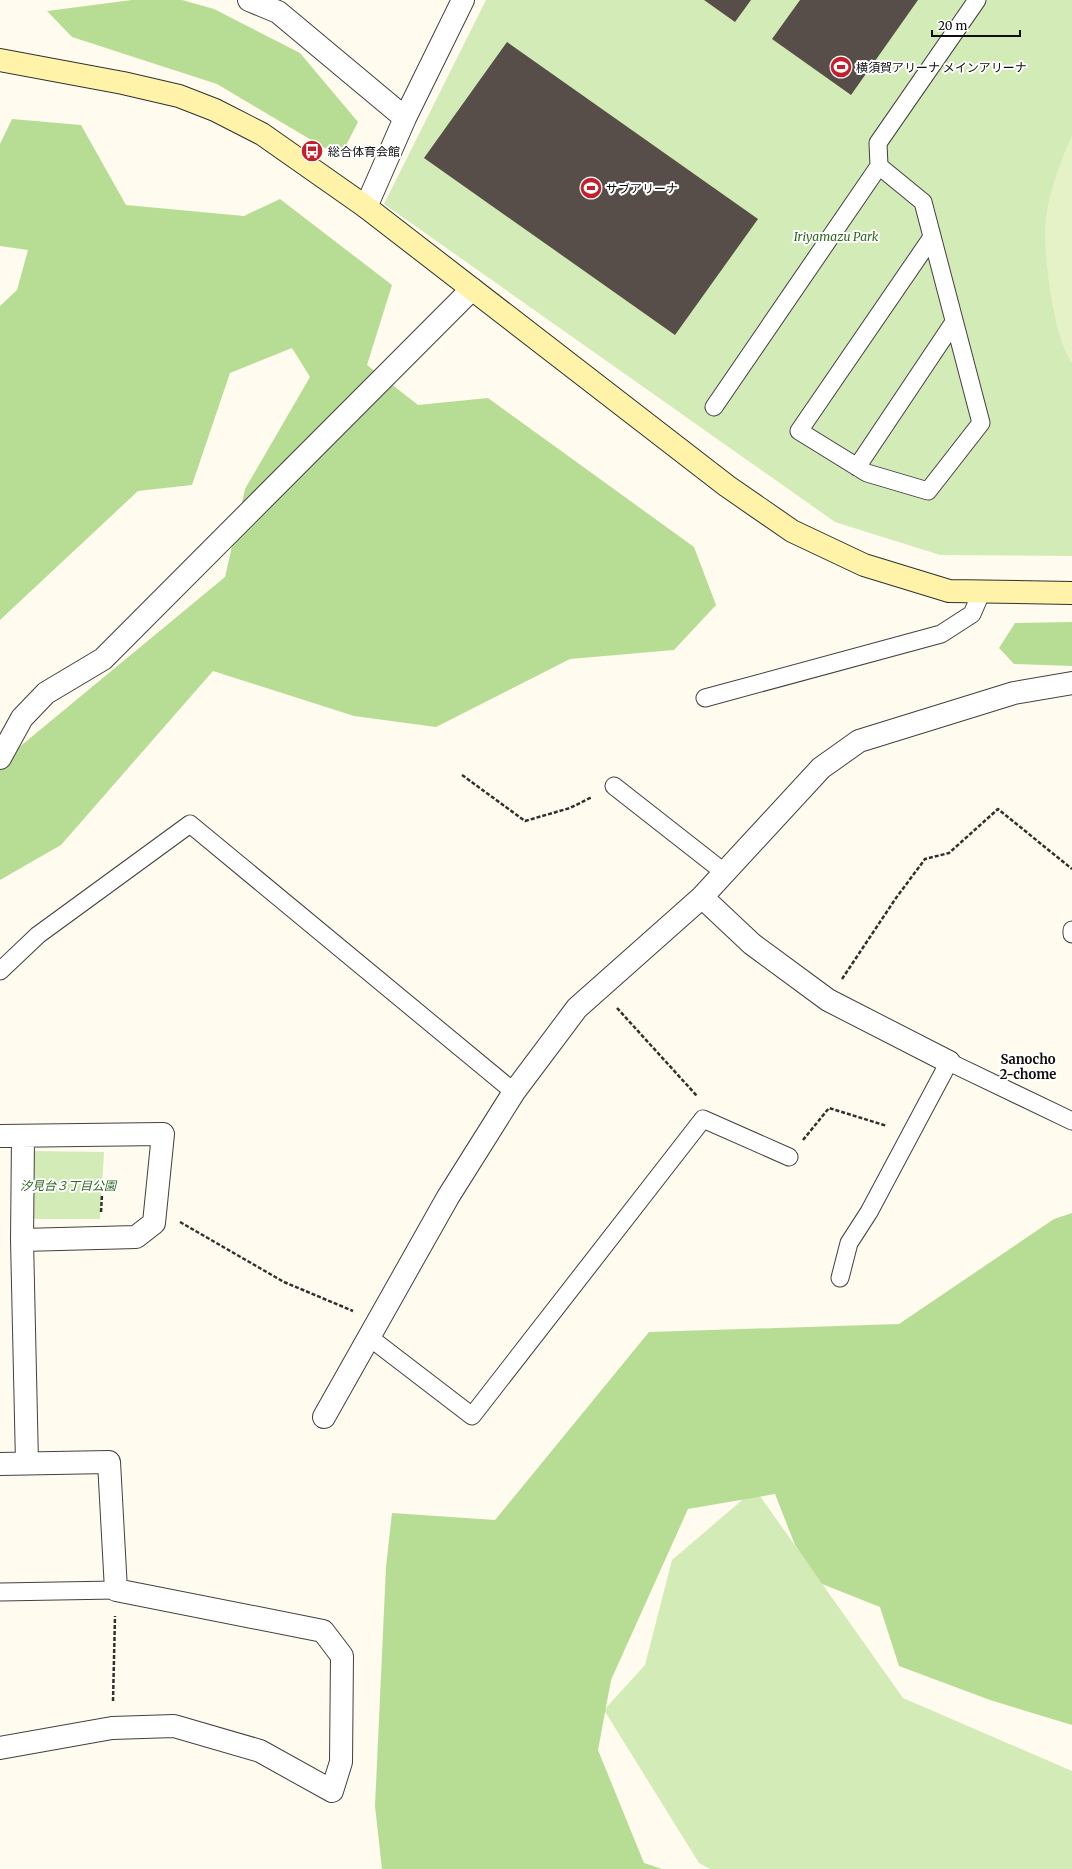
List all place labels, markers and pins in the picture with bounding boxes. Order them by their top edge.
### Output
sports icon: 横須賀アリーナ メインアリーナ [828,54,854,80]
place label: 横須賀アリーナ メインアリーナ [856,60,1027,75]
bus stop icon: 総合体育会館 [299,138,325,164]
place label: 総合体育会館 [328,144,400,159]
sports icon: サブアリーナ [578,175,604,201]
place label: サブアリーナ [606,181,678,196]

